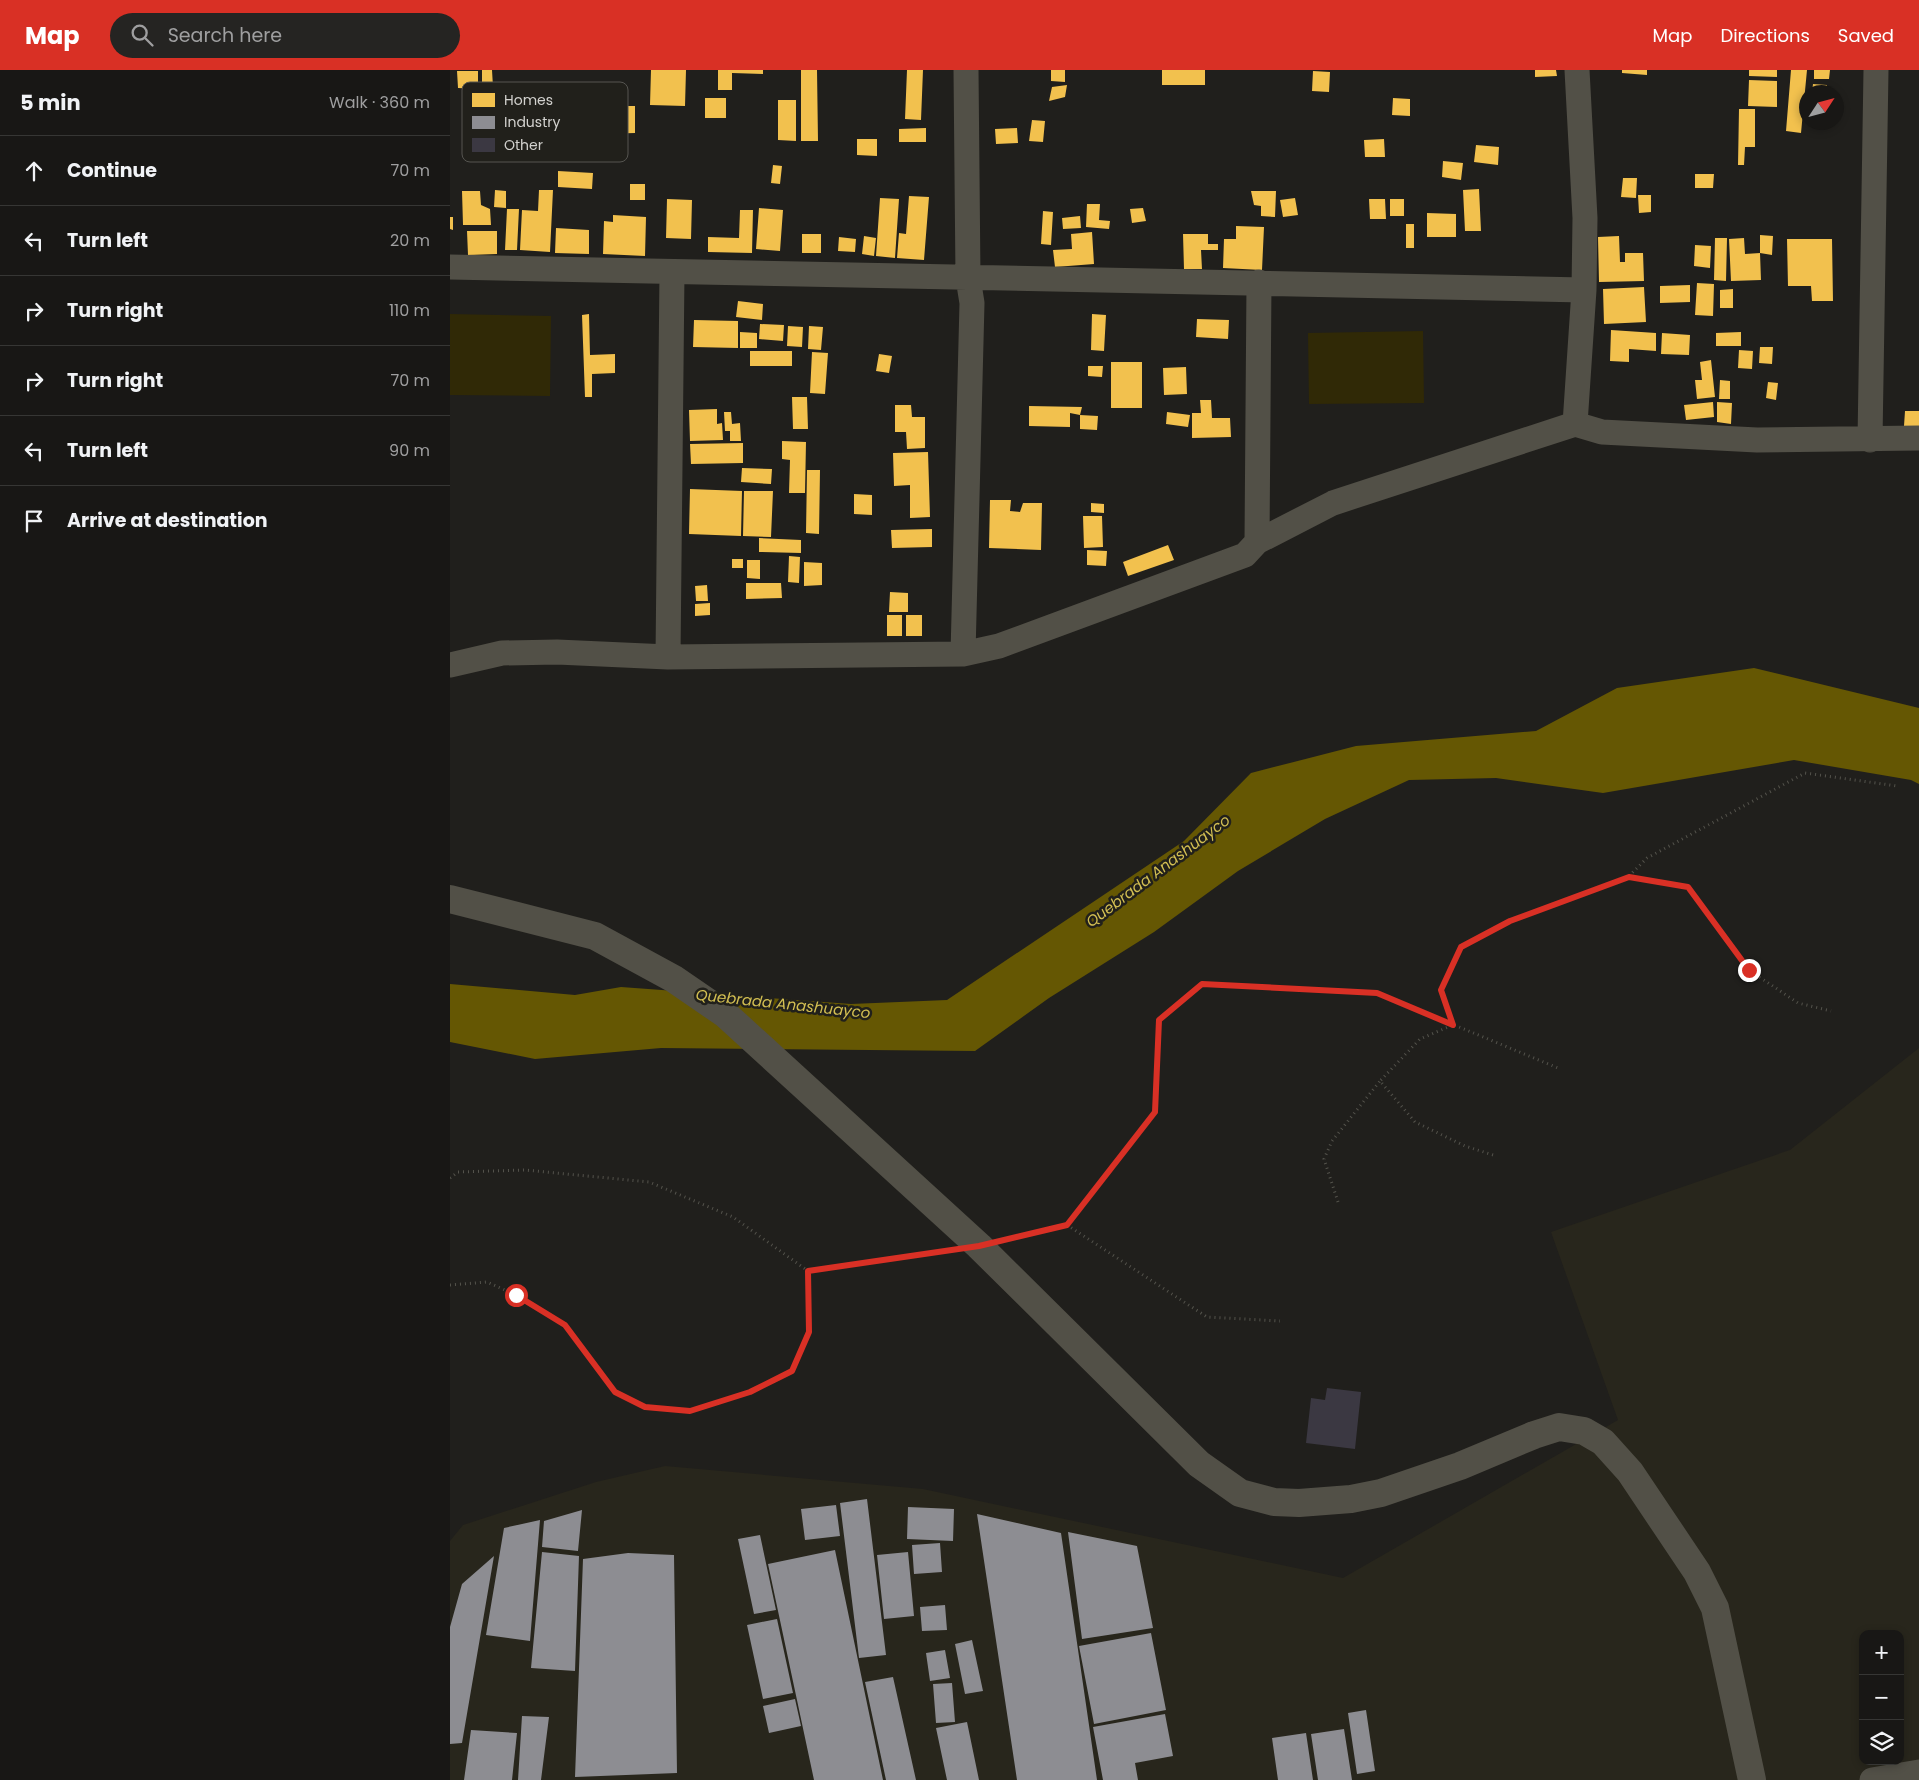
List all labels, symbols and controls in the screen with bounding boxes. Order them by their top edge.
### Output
search box [110,13,460,58]
text: Map [25,19,80,52]
icon: search [128,21,156,49]
text: Search here [168,22,282,49]
text: Map [1653,23,1692,48]
text: Directions [1720,23,1810,48]
text: Saved [1838,23,1894,48]
legend [462,82,628,162]
north arrow [1799,85,1844,130]
text: 5 min [20,88,81,117]
text: Homes [504,90,553,110]
text: Walk · 360 m [329,91,430,114]
text: Industry [504,112,560,132]
text: Other [504,135,543,155]
icon: ahead [20,157,48,185]
text: Continue [67,157,157,184]
text: 70 m [390,159,430,182]
icon: left [20,227,48,255]
text: Turn left [67,227,148,254]
text: 20 m [390,229,430,252]
icon: right [20,297,48,325]
text: Turn right [67,297,163,324]
text: 110 m [389,299,430,322]
icon: right [20,367,48,395]
text: Turn right [67,367,163,394]
text: 70 m [390,369,430,392]
icon: left [20,437,48,465]
text: Turn left [67,437,148,464]
text: 90 m [389,439,430,462]
icon: arrive [20,507,48,535]
text: Arrive at destination [67,507,268,534]
water label: Quebrada Anashuayco [1081,809,1234,932]
route end [1738,959,1761,982]
water label: Quebrada Anashuayco [695,984,871,1023]
route start [505,1284,528,1307]
map controls [1859,1630,1904,1765]
button: + [1859,1630,1904,1675]
button: − [1859,1675,1904,1720]
button: layers [1859,1720,1904,1765]

